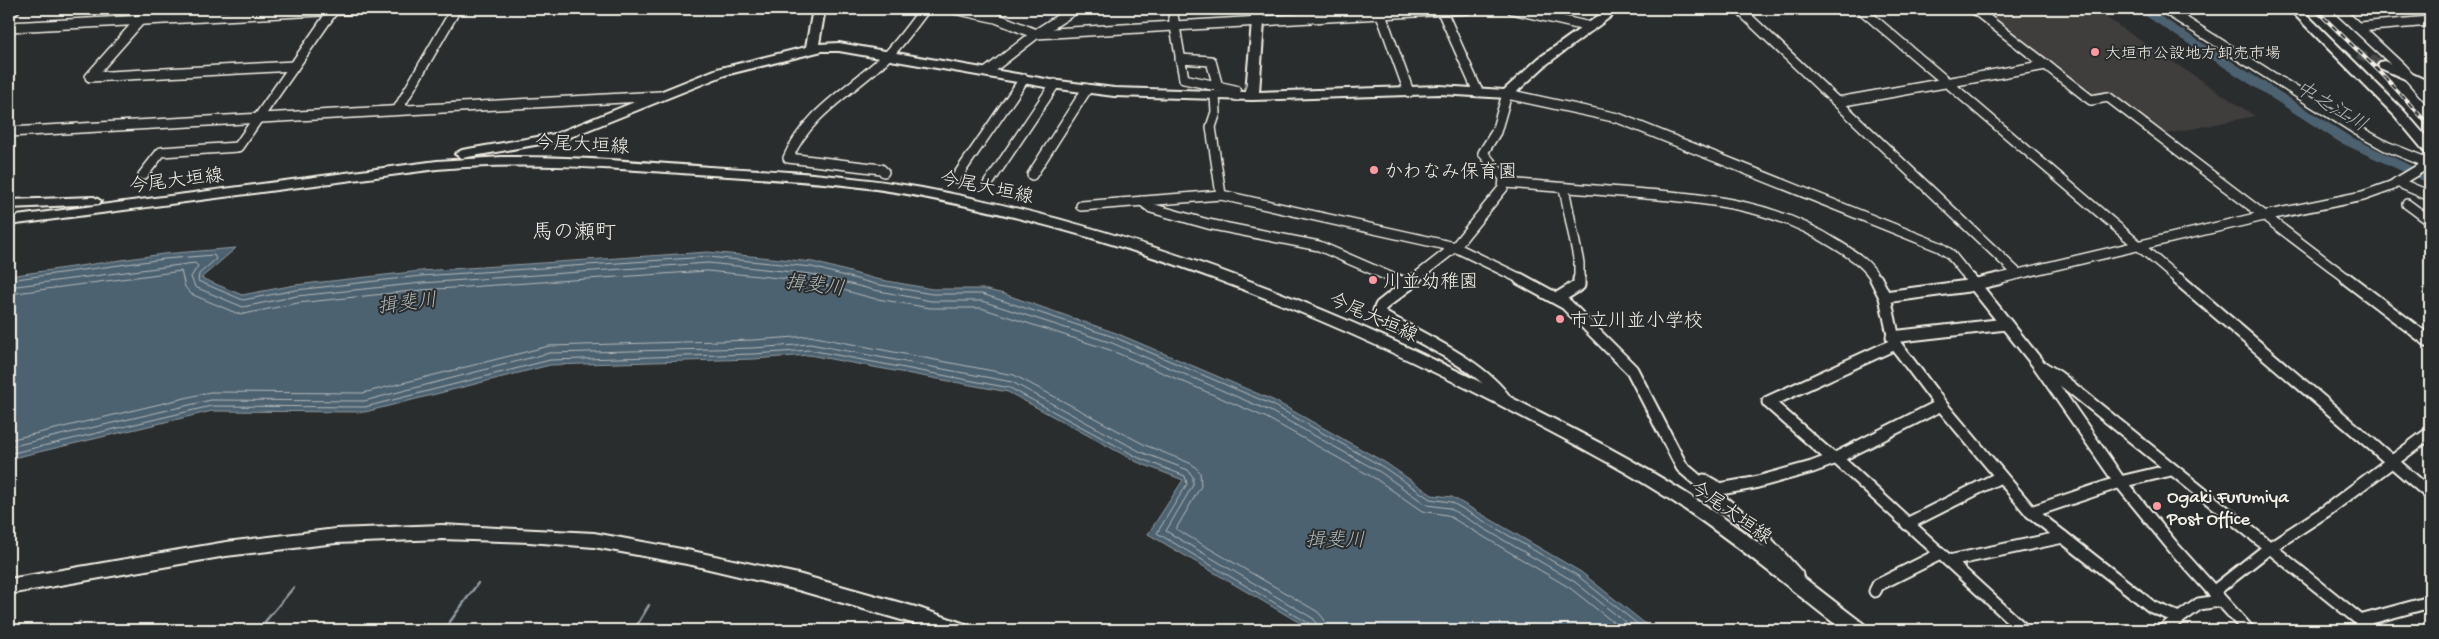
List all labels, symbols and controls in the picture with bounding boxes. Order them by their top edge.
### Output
place label: 大垣市公設地方卸売市場 [2105,45,2281,65]
marker: 大垣市公設地方卸売市場 [2089,46,2101,58]
water label: 中之江川 [2290,76,2371,138]
street label: 今尾大垣線 [534,132,630,160]
place label: かわなみ保育園 [1384,161,1517,185]
street label: 今尾大垣線 [128,164,225,200]
marker: かわなみ保育園 [1368,164,1380,176]
street label: 今尾大垣線 [937,167,1035,211]
district label: 馬の瀬町 [532,221,616,247]
water label: 揖斐川 [783,270,846,303]
place label: 川並幼稚園 [1383,271,1478,295]
marker: 川並幼稚園 [1367,274,1379,286]
water label: 揖斐川 [376,288,439,321]
street label: 今尾大垣線 [1324,288,1421,349]
place label: 市立川並小学校 [1570,310,1703,334]
marker: 市立川並小学校 [1554,313,1566,325]
street label: 今尾大垣線 [1684,476,1776,551]
place label: Ogaki Furumiya Post Office [2166,487,2290,532]
marker: Ogaki Furumiya Post Office [2151,500,2163,512]
water label: 揖斐川 [1305,529,1365,554]

